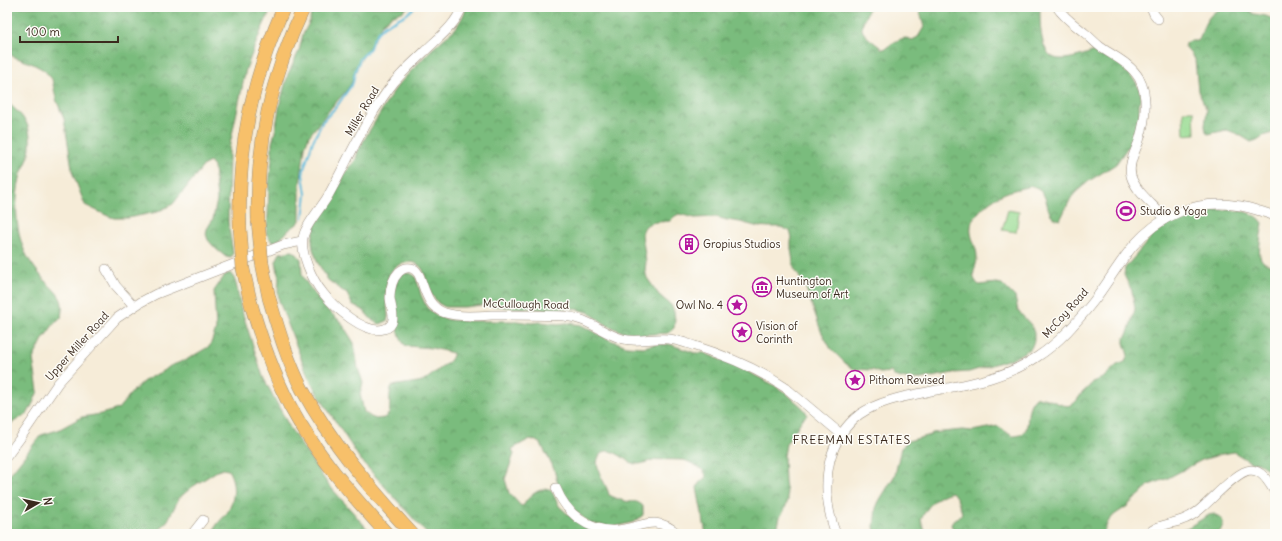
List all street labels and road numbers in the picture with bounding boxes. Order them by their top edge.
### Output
street label: Miller Road [342,83,382,138]
street label: McCoy Road [1039,285,1091,341]
street label: McCullough Road [483,296,570,312]
street label: Upper Miller Road [42,308,112,383]

